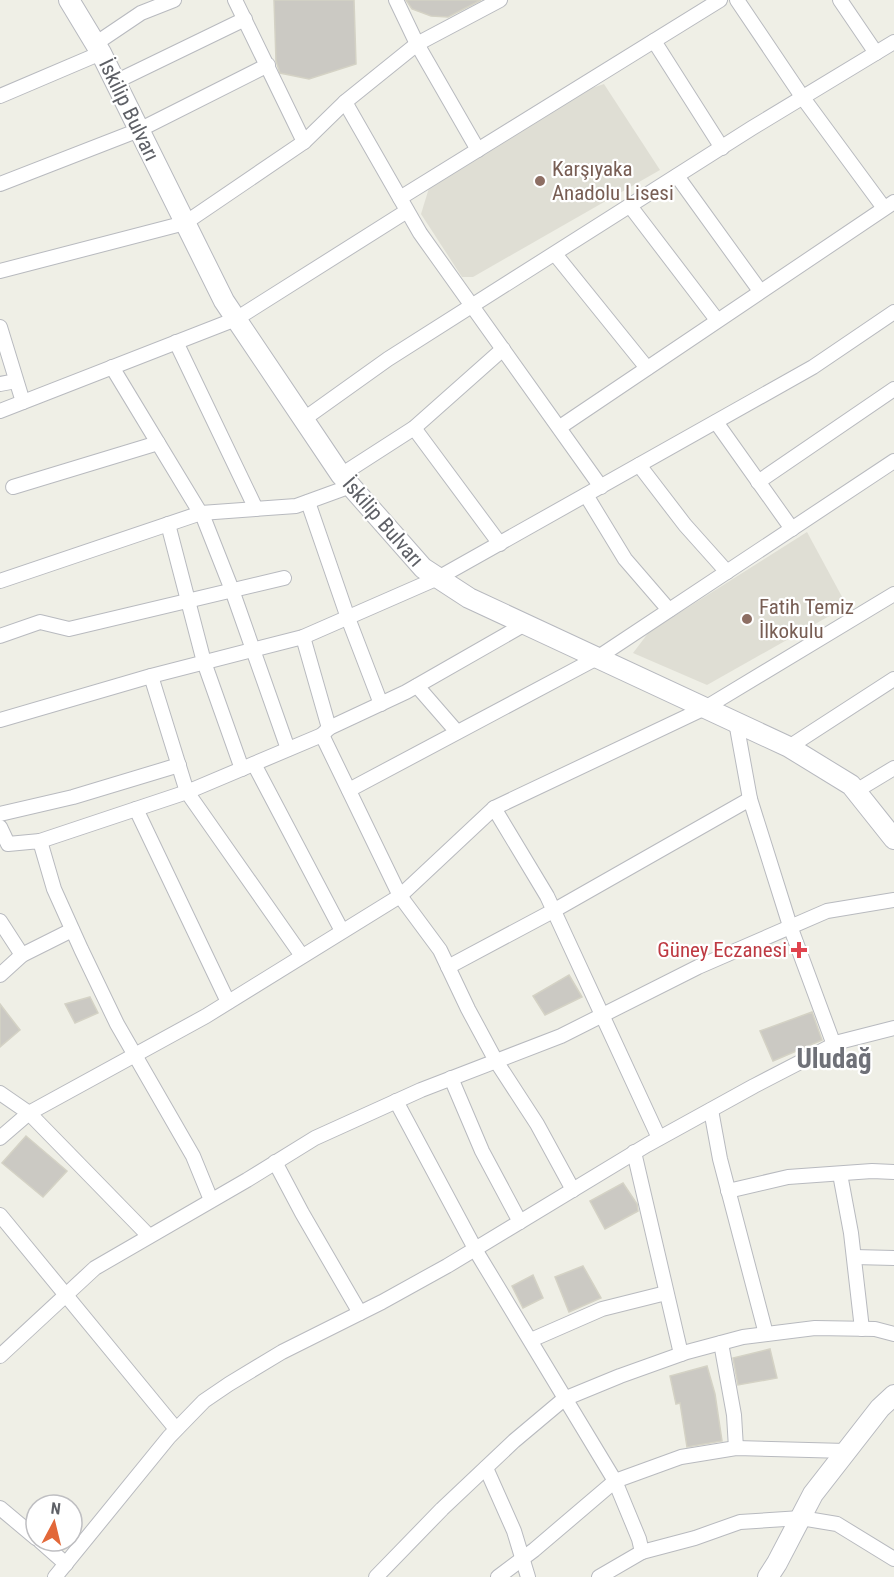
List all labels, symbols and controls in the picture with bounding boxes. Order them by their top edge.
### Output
street label: İskilip Bulvarı [94,55,164,165]
place label: Karşıyaka Anadolu Lisesi [552,157,674,205]
marker: Karşıyaka Anadolu Lisesi [533,174,547,188]
street label: İskilip Bulvarı [338,472,428,572]
place label: Fatih Temiz İlkokulu [759,595,854,643]
marker: Fatih Temiz İlkokulu [740,612,754,626]
place label: Güney Eczanesi [657,938,787,962]
marker: Güney Eczanesi [792,943,806,957]
district label: Uludağ [796,1043,872,1075]
north arrow [24,1493,84,1553]
text: N [50,1499,62,1519]

